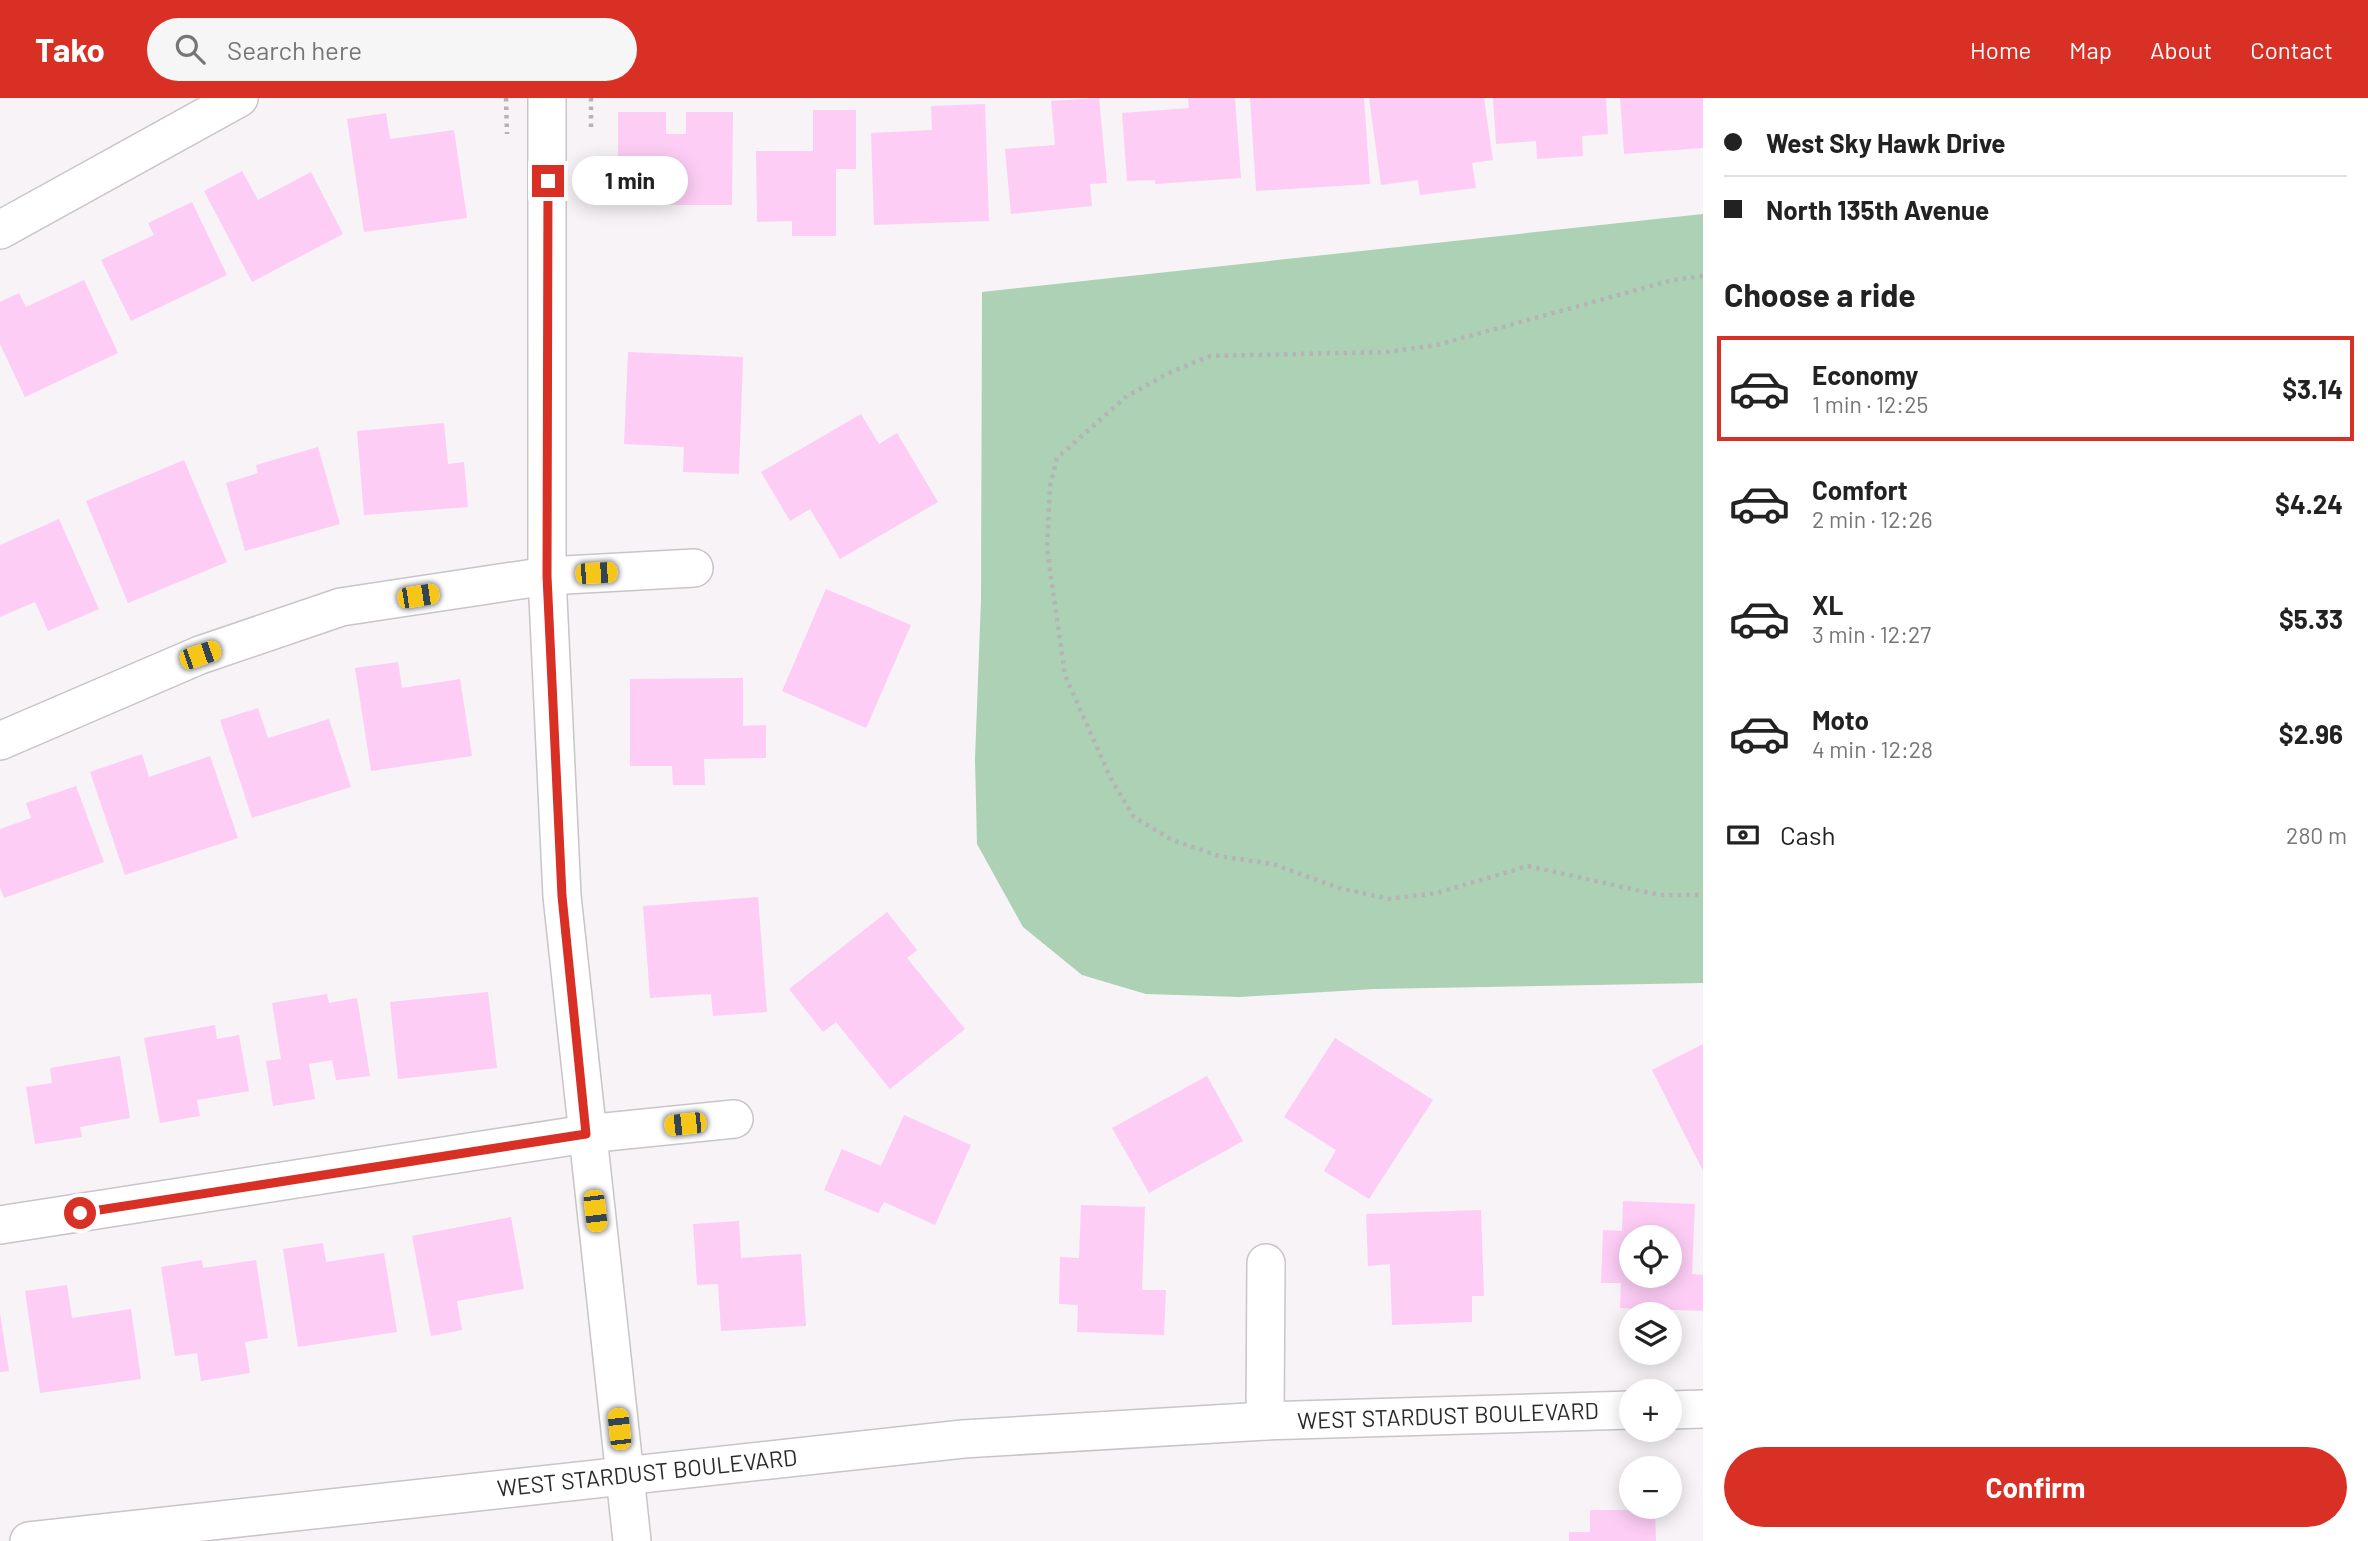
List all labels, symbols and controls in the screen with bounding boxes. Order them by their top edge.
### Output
search box [147,18,637,81]
text: Tako [35,29,105,69]
icon: search [171,30,209,68]
text: Search here [227,34,362,65]
text: Home [1970,35,2031,64]
text: Map [2069,35,2112,64]
text: About [2150,35,2212,64]
text: Contact [2250,35,2333,64]
text: West Sky Hawk Drive [1766,127,2006,158]
callout: 1 min [572,156,688,206]
route end [532,165,564,197]
text: 1 min [605,166,655,194]
text: North 135th Avenue [1766,194,1989,225]
text: Choose a ride [1724,275,1916,313]
icon: car [1728,357,1791,420]
text: Economy [1812,359,1918,390]
text: $3.14 [2282,373,2343,404]
text: 1 min · 12:25 [1812,390,1928,418]
icon: car [1728,472,1791,535]
text: Comfort [1812,474,1908,505]
text: $4.24 [2275,488,2343,519]
text: 2 min · 12:26 [1812,505,1933,533]
car [575,561,618,585]
car [396,582,441,610]
icon: car [1728,587,1791,650]
text: XL [1812,589,1843,620]
text: $5.33 [2279,603,2343,634]
text: 3 min · 12:27 [1812,620,1931,648]
car [177,638,224,672]
icon: car [1728,702,1791,765]
text: Moto [1812,704,1869,735]
text: $2.96 [2279,718,2343,749]
text: 4 min · 12:28 [1812,735,1933,763]
icon: cash [1724,816,1762,854]
text: Cash [1780,819,1835,850]
text: 280 m [2286,821,2347,849]
car [664,1111,707,1137]
car [583,1189,608,1233]
route start [64,1197,96,1229]
map controls [1619,1225,1682,1519]
button: locate [1619,1225,1682,1288]
button: layers [1619,1302,1682,1365]
button: + [1619,1379,1682,1442]
street label: WEST STARDUST BOULEVARD [1297,1396,1599,1434]
car [607,1407,632,1451]
street label: WEST STARDUST BOULEVARD [496,1442,798,1502]
button: Confirm [1724,1447,2347,1527]
button: − [1619,1456,1682,1519]

